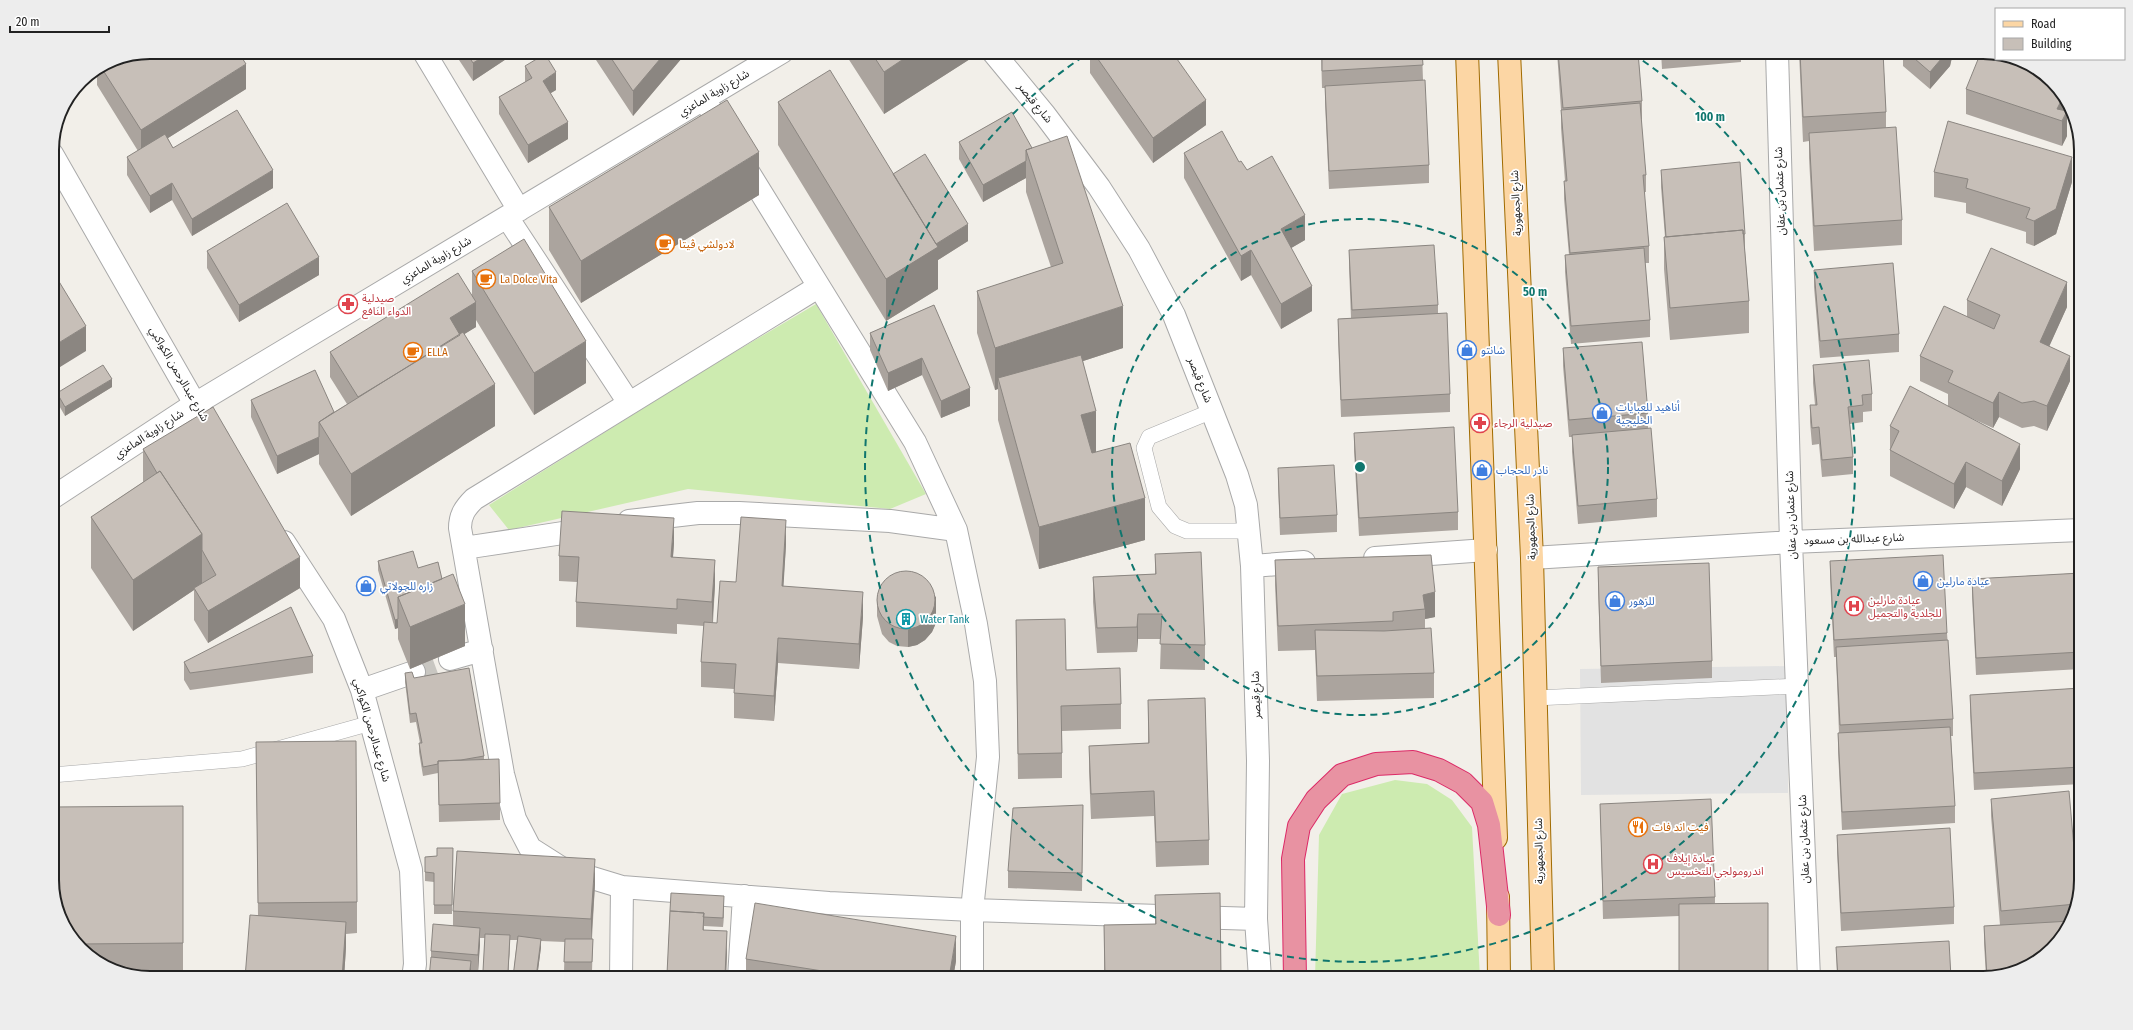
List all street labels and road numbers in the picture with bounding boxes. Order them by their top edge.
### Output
street label: شارع زاوية الماعزي [676,67,753,121]
street label: شارع قيصر [1013,80,1055,127]
street label: شارع عثمان بن عفان [1772,146,1789,236]
street label: شارع الجمهورية [1508,169,1525,236]
street label: شارع زاوية الماعزي [398,234,475,288]
street label: شارع عبدالرحمن الكواكبي [144,324,212,425]
street label: شارع قيصر [1184,354,1215,405]
street label: شارع زاوية الماعزي [112,407,188,463]
street label: شارع عثمان بن عفان [1783,470,1800,560]
street label: شارع الجمهورية [1523,493,1540,560]
street label: شارع عبدالله بن مسعود [1803,531,1905,548]
street label: شارع قيصر [1249,670,1264,720]
street label: شارع عبدالرحمن الكواكبي [349,677,393,784]
street label: شارع عثمان بن عفان [1796,794,1813,884]
street label: شارع الجمهورية [1532,818,1547,884]

